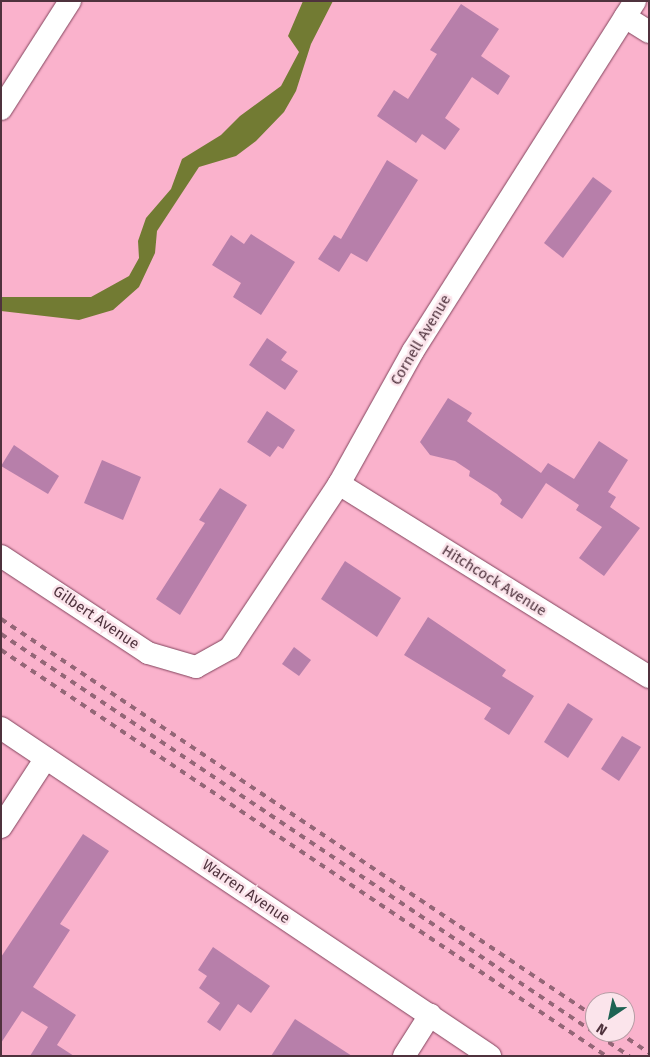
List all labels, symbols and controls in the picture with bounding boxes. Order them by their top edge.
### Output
street label: Cornell Avenue [387,292,455,388]
street label: Hitchcock Avenue [438,542,550,620]
street label: Gilbert Avenue [49,583,143,653]
street label: Warren Avenue [199,856,293,928]
north arrow [585,992,635,1042]
text: N [593,1019,611,1039]

